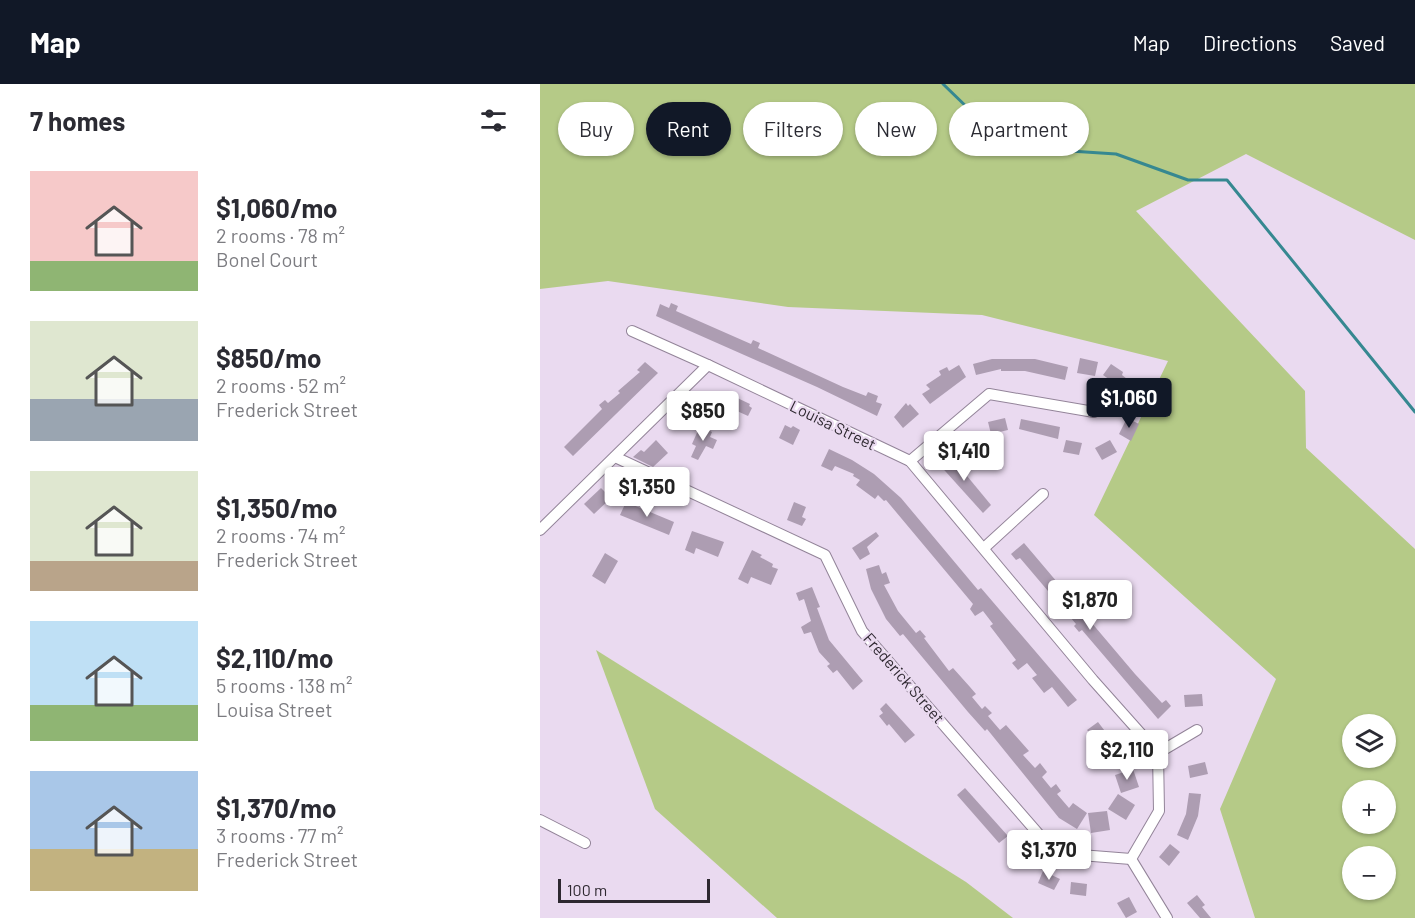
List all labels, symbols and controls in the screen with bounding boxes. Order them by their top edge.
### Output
text: Map [30,25,81,59]
text: Map [1133,30,1170,55]
text: Directions [1203,30,1297,55]
text: Saved [1330,30,1385,55]
chip: Buy [558,102,634,156]
chip: Rent [646,102,731,156]
chip: Filters [743,102,843,156]
chip: New [855,102,937,156]
chip: Apartment [949,102,1089,156]
icon: filters [477,104,510,137]
text: 7 homes [30,105,125,136]
text: $1,060/mo [216,192,338,223]
icon: home [78,195,150,267]
text: 2 rooms · 78 m² [216,223,345,247]
text: Bonel Court [216,247,318,271]
text: $850/mo [216,342,321,373]
icon: home [78,345,150,417]
text: 2 rooms · 52 m² [216,373,346,397]
pin: $1,060 [1080,378,1178,429]
text: $1,060 [1101,385,1157,409]
pin: $850 [667,391,739,442]
street label: Louisa Street [787,396,879,454]
text: Frederick Street [216,397,358,421]
text: $850 [681,398,725,422]
pin: $1,410 [915,431,1013,482]
text: $1,410 [938,438,990,462]
pin: $1,350 [598,467,696,518]
text: $1,350 [619,474,675,498]
text: $1,350/mo [216,492,338,523]
icon: home [78,495,150,567]
text: 2 rooms · 74 m² [216,523,346,547]
text: Frederick Street [216,547,358,571]
pin: $1,870 [1041,580,1139,631]
text: $1,870 [1062,587,1118,611]
street label: Frederick Street [860,629,949,727]
text: $2,110/mo [216,642,333,673]
icon: home [78,645,150,717]
text: 5 rooms · 138 m² [216,673,352,697]
text: Louisa Street [216,697,333,721]
map controls [1342,714,1396,900]
button: layers [1342,714,1396,768]
pin: $2,110 [1078,730,1176,781]
text: $2,110 [1100,737,1154,761]
button: + [1342,780,1396,834]
text: $1,370/mo [216,792,336,823]
icon: home [78,795,150,867]
text: 3 rooms · 77 m² [216,823,344,847]
pin: $1,370 [1000,830,1098,881]
text: $1,370 [1021,837,1077,861]
button: − [1342,846,1396,900]
text: Frederick Street [216,847,358,871]
scale bar [558,876,710,904]
text: 100 m [567,880,607,899]

